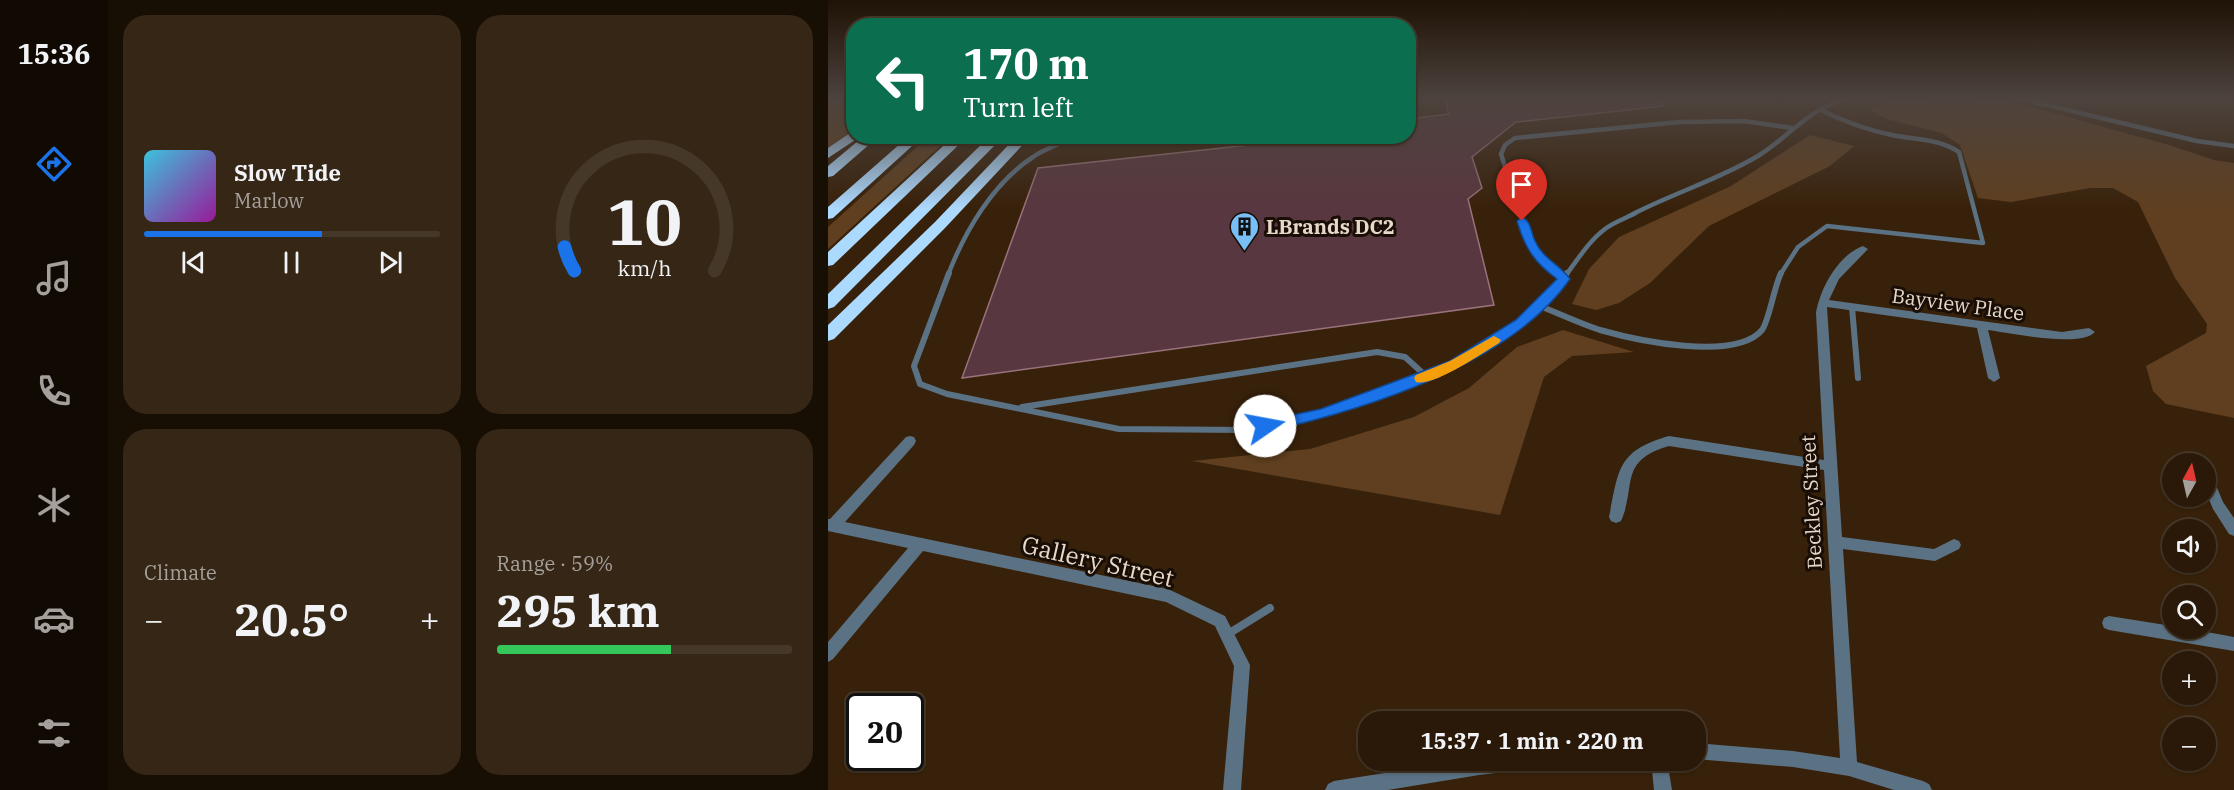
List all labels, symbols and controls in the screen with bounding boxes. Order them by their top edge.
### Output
text: 15:36 [18,36,90,71]
text: 170 m [963,36,1089,91]
icon: left [864,42,942,120]
text: Turn left [963,89,1074,124]
icon: directions [33,143,75,185]
text: Slow Tide [234,158,341,187]
pin [1496,159,1547,221]
icon: arrive [1505,168,1538,201]
text: 10 [607,182,682,263]
text: Marlow [234,187,304,214]
building icon: LBrands DC2 [1229,210,1261,252]
place label: LBrands DC2 [1266,213,1395,240]
icon: previous [177,246,210,279]
icon: pause [275,246,308,279]
icon: next [374,246,407,279]
text: km/h [617,255,671,283]
icon: music [33,257,75,299]
street label: Bayview Place [1890,281,2026,327]
icon: phone [33,370,75,412]
position arrow [1233,394,1297,458]
street label: Beckley Street [1794,434,1828,570]
north arrow [2162,453,2216,507]
map controls [2162,453,2216,771]
icon: climate [33,484,75,526]
button: sound [2162,519,2216,573]
street label: Gallery Street [1019,528,1177,594]
text: Range · 59% [497,550,613,577]
text: Climate [144,559,217,586]
text: 295 km [497,581,660,639]
button: search [2162,585,2216,639]
text: 20.5° [234,590,349,648]
icon: car [33,598,75,640]
text: − [144,598,164,641]
text: + [420,598,440,641]
button: + [2162,651,2216,705]
speed limit sign: 20 [846,693,924,771]
icon: filters [33,712,75,754]
button: − [2162,717,2216,771]
text: 15:37 · 1 min · 220 m [1420,726,1644,755]

